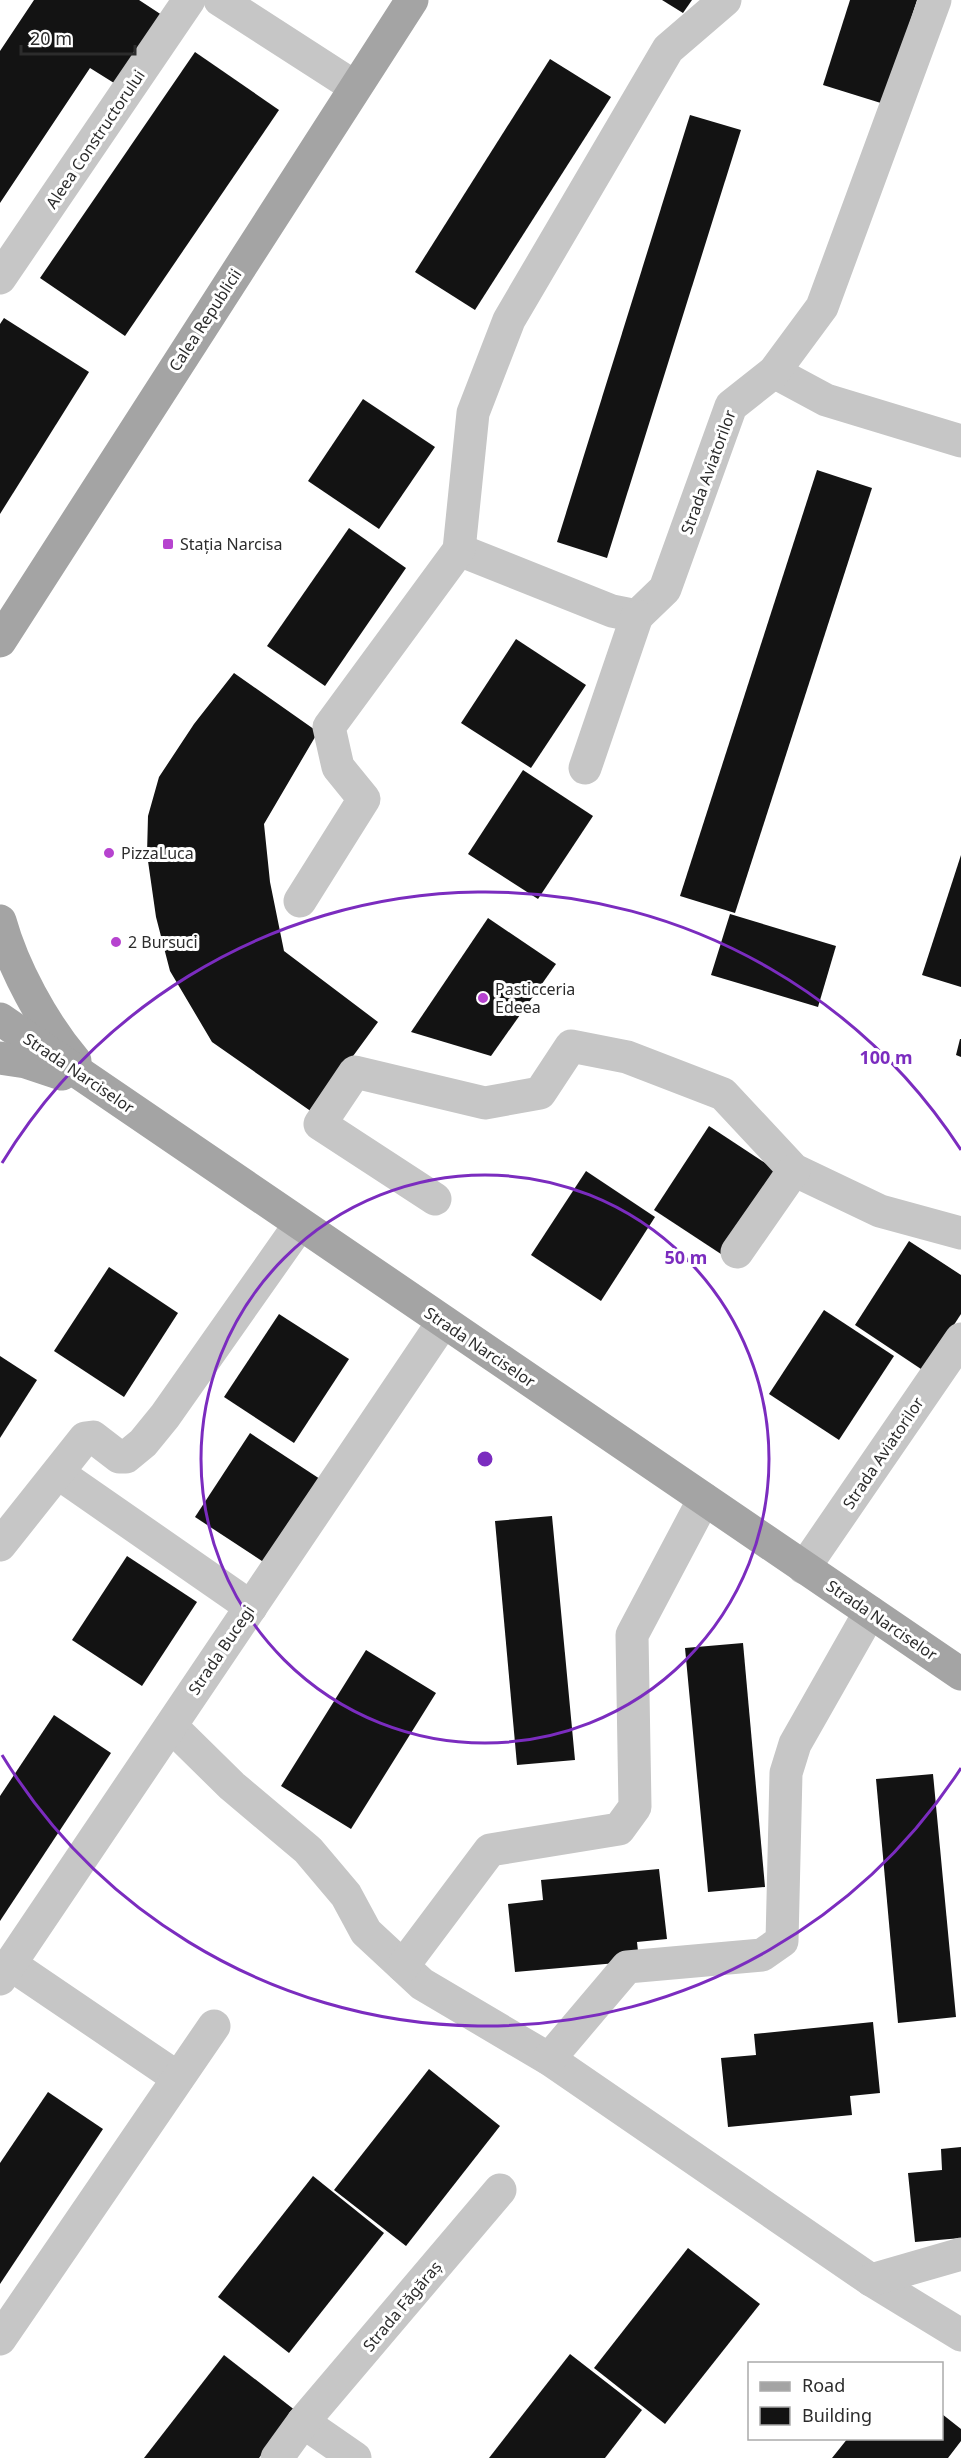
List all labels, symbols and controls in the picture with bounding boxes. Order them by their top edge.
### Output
scale bar [21,18,135,56]
text: 20 m [30,26,72,50]
street label: Aleea Constructorului [40,65,150,213]
street label: Calea Republicii [164,264,246,376]
street label: Strada Aviatorilor [675,406,741,537]
place label: Stația Narcisa [180,533,282,555]
marker: Stația Narcisa [161,537,175,551]
place label: PizzaLuca [121,842,194,864]
marker: PizzaLuca [102,846,116,860]
place label: 2 Bursuci [128,931,198,953]
marker: 2 Bursuci [109,935,123,949]
place label: Pasticceria Edeea [495,978,575,1018]
marker: Pasticceria Edeea [476,991,490,1005]
street label: Strada Narciselor [19,1028,139,1118]
text: 100 m [859,1045,913,1069]
text: 50 m [665,1245,707,1269]
street label: Strada Narciselor [420,1302,540,1392]
street label: Strada Aviatorilor [837,1392,929,1513]
centre of rings [475,1449,495,1469]
street label: Strada Narciselor [822,1575,942,1665]
street label: Strada Bucegi [183,1601,259,1699]
street label: Strada Făgăraș [358,2256,446,2356]
legend [748,2362,943,2440]
text: Road [802,2373,845,2397]
text: Building [802,2403,872,2427]

